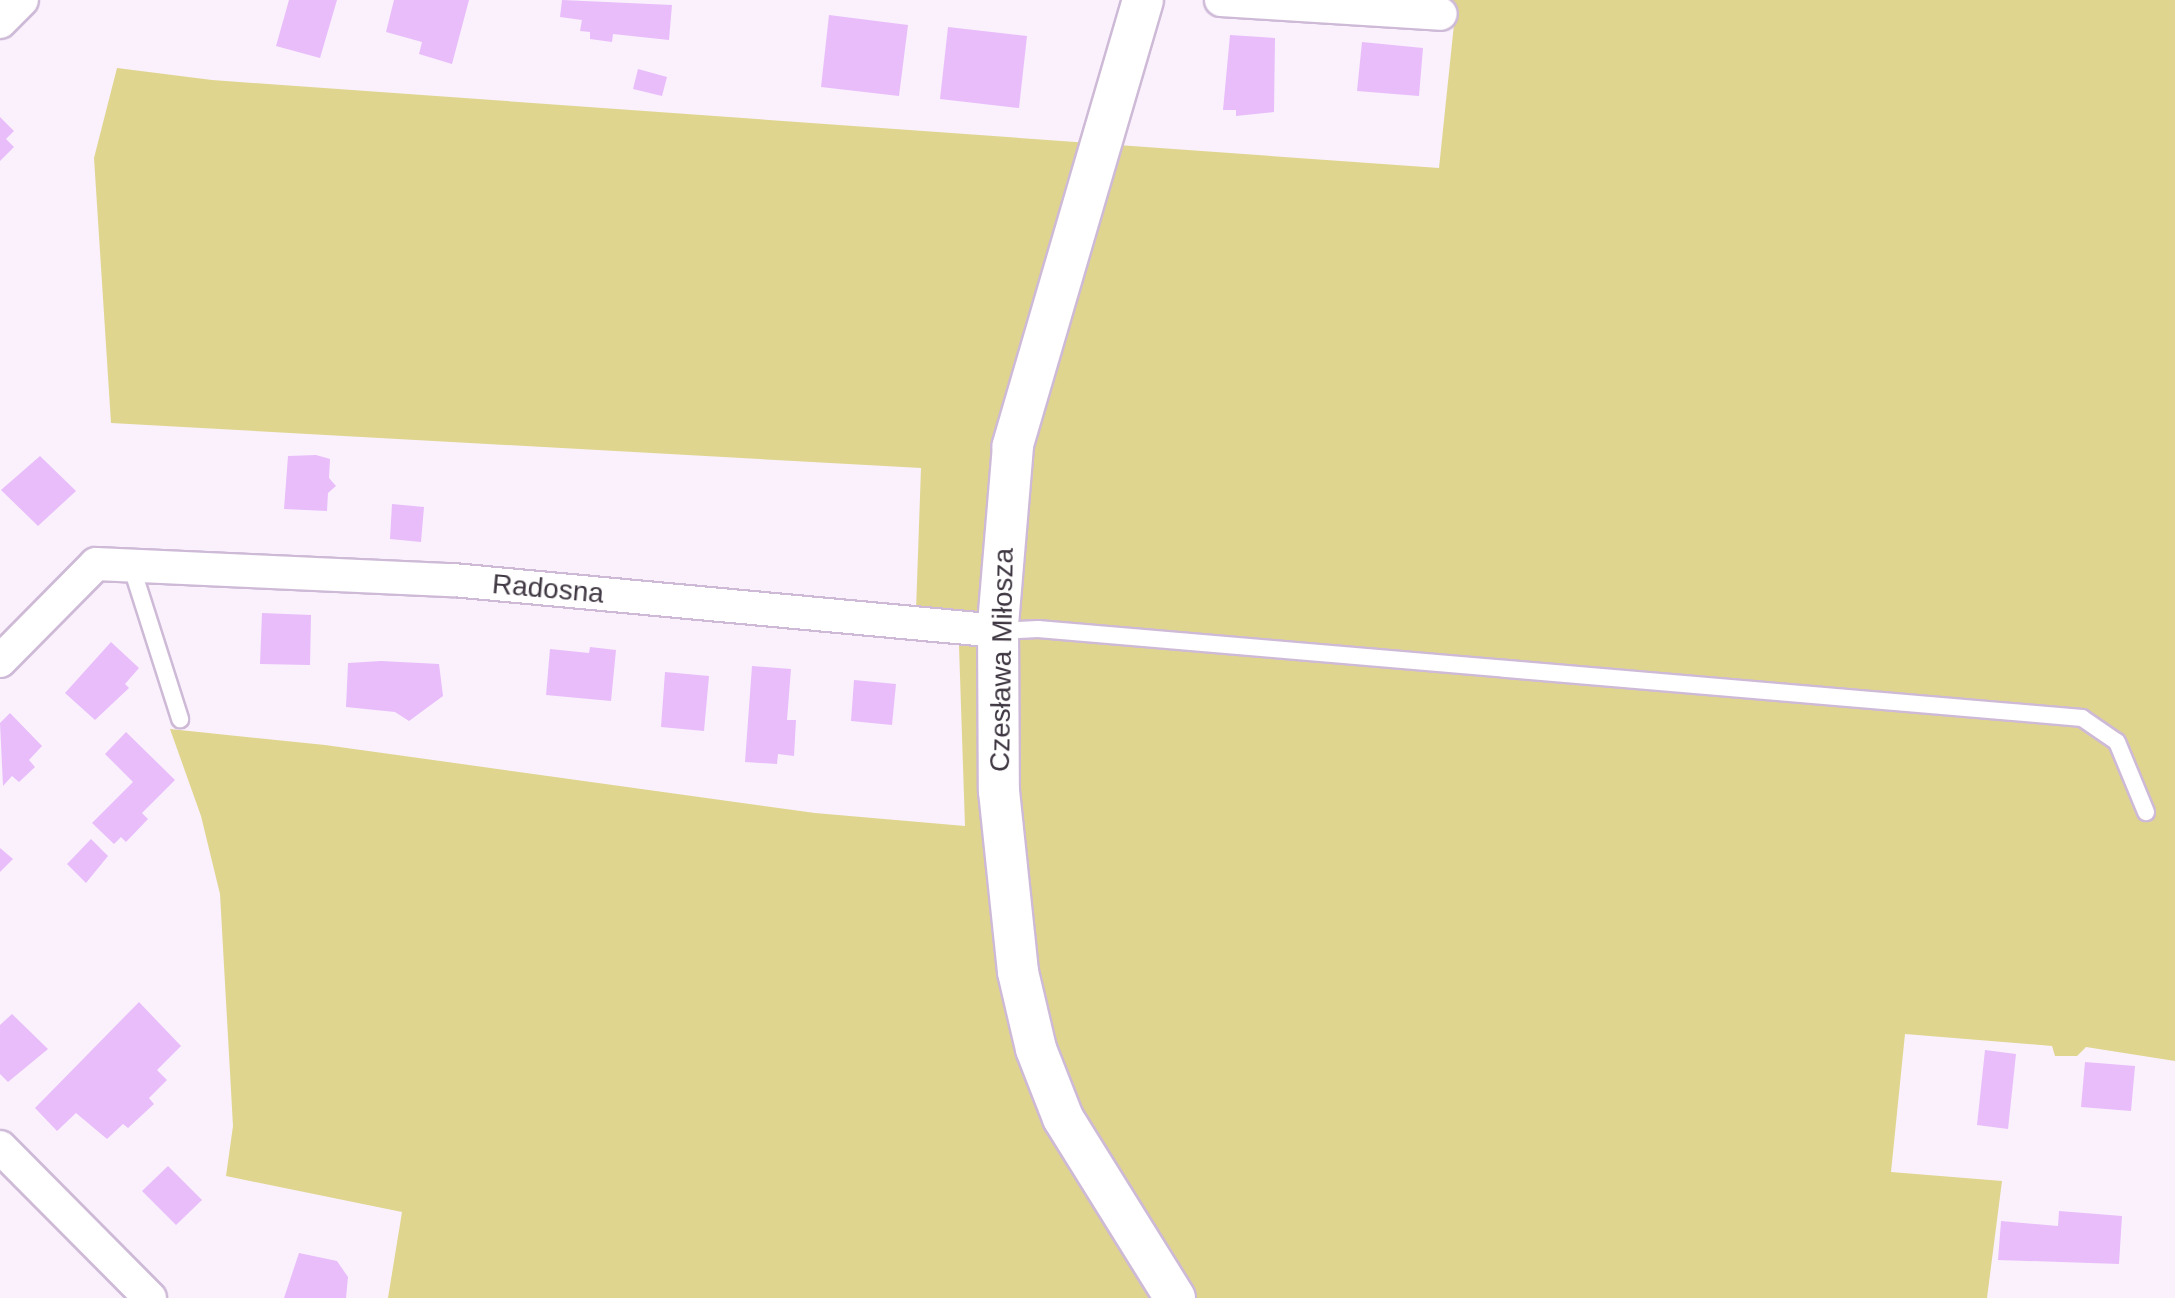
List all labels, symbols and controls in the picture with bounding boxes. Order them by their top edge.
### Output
street label: Czesława Miłosza [983,548,1021,772]
street label: Radosna [491,567,605,611]

